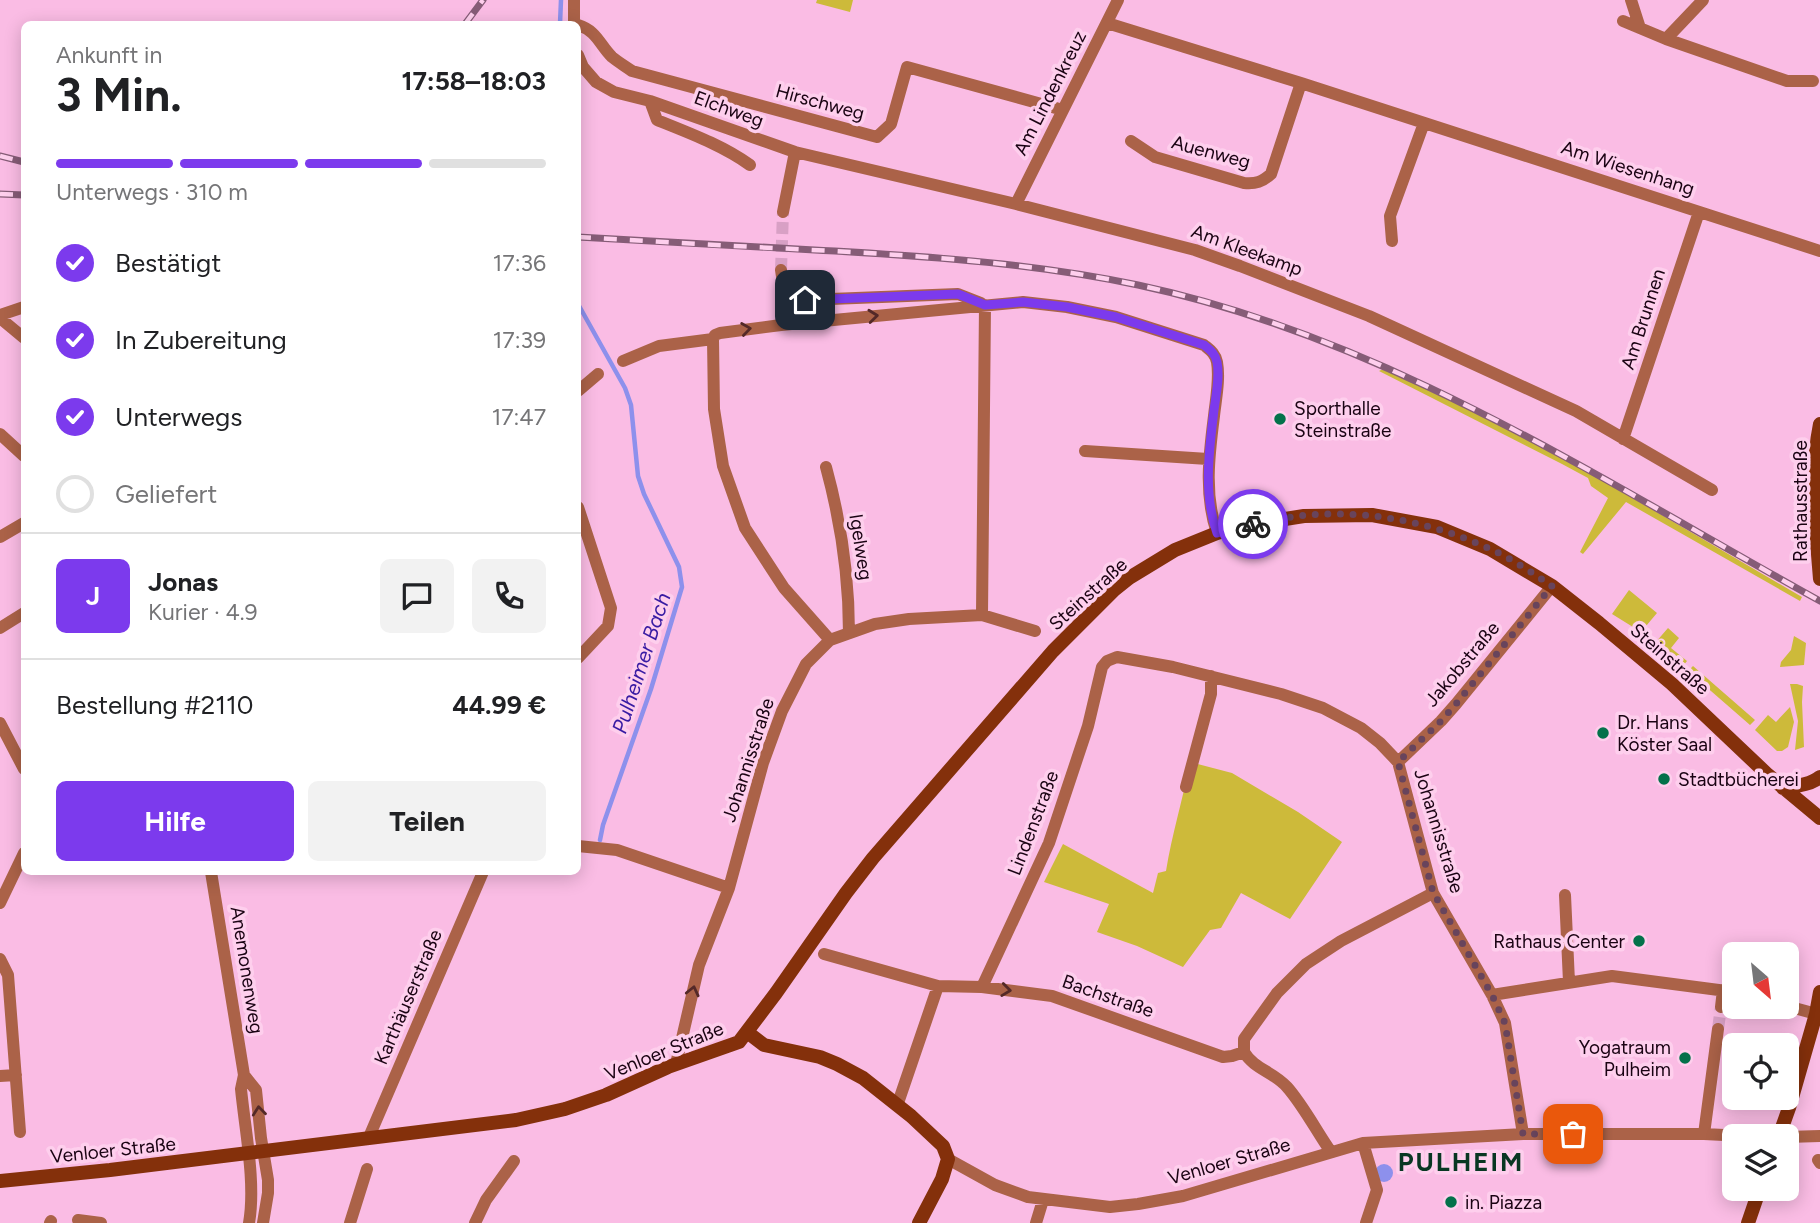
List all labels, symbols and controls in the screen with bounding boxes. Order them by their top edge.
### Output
street label: Am Lindenkreuz [1009,27,1091,159]
text: Ankunft in [56,41,162,69]
text: 17:58–18:03 [401,65,546,97]
text: 3 Min. [56,67,182,123]
street label: Hirschweg [773,79,867,125]
street label: Elchweg [691,86,767,132]
street label: Auenweg [1169,130,1253,174]
street label: Am Wiesenhang [1559,136,1697,200]
text: Unterwegs · 310 m [56,178,248,206]
street label: Am Kleekamp [1188,219,1306,281]
icon: check [56,244,94,282]
text: Bestätigt [115,247,221,279]
text: 17:36 [493,249,546,277]
street label: Am Brunnen [1616,266,1670,372]
pin [775,270,835,330]
icon: home [786,281,824,319]
one-way arrow [867,308,879,323]
icon: check [56,321,94,359]
one-way arrow [740,322,751,337]
text: In Zubereitung [115,324,287,356]
text: 17:39 [493,326,546,354]
place label: Sporthalle Steinstraße [1294,397,1391,442]
icon: check [56,398,94,436]
text: Unterwegs [115,401,242,433]
text: 17:47 [492,403,546,431]
marker: Sporthalle Steinstraße [1272,411,1288,427]
street label: Rathausstraße [1789,440,1812,562]
text: Geliefert [115,478,217,510]
courier [1218,489,1288,559]
icon: bike [1234,505,1272,543]
street label: Igelweg [844,512,878,582]
street label: Steinstraße [1044,553,1132,635]
button: chat [380,559,454,633]
button: phone [472,559,546,633]
text: Jonas [148,566,218,598]
text: J [86,580,100,612]
water label: Pulheimer Bach [606,589,676,737]
text: Kurier · 4.9 [148,598,258,626]
street label: Jakobstraße [1420,617,1504,711]
street label: Steinstraße [1626,618,1714,700]
text: Bestellung #2110 [56,689,253,721]
text: 44.99 € [452,689,546,721]
street label: Johannisstraße [717,695,779,825]
place label: Dr. Hans Köster Saal [1617,711,1712,756]
marker: Dr. Hans Köster Saal [1595,725,1611,741]
street label: Johannisstraße [1409,766,1469,896]
street label: Lindenstraße [1003,767,1063,879]
place label: Stadtbücherei [1678,768,1799,791]
marker: Stadtbücherei [1656,771,1672,787]
button: Hilfe [56,781,294,861]
button: Teilen [308,781,546,861]
street label: Anemonenweg [226,905,268,1035]
street label: Karthäuserstraße [369,926,447,1068]
place label: Rathaus Center [1493,930,1626,953]
marker: Rathaus Center [1631,933,1647,949]
north arrow [1722,942,1799,1018]
map controls [1722,942,1799,1201]
street label: Bachstraße [1059,970,1157,1022]
one-way arrow [1000,982,1012,997]
one-way arrow [685,985,700,997]
street label: Venloer Straße [601,1017,727,1085]
button: locate [1722,1033,1799,1110]
place label: Yogatraum Pulheim [1579,1036,1671,1081]
marker: Yogatraum Pulheim [1677,1050,1693,1066]
pin [1543,1104,1603,1164]
one-way arrow [251,1106,266,1117]
icon: bag [1554,1115,1592,1153]
button: layers [1722,1124,1799,1201]
street label: Venloer Straße [49,1132,177,1168]
street label: Venloer Straße [1165,1133,1293,1189]
district label: PULHEIM [1398,1146,1524,1178]
place label: in. Piazza [1465,1191,1542,1214]
marker: in. Piazza [1443,1194,1459,1210]

